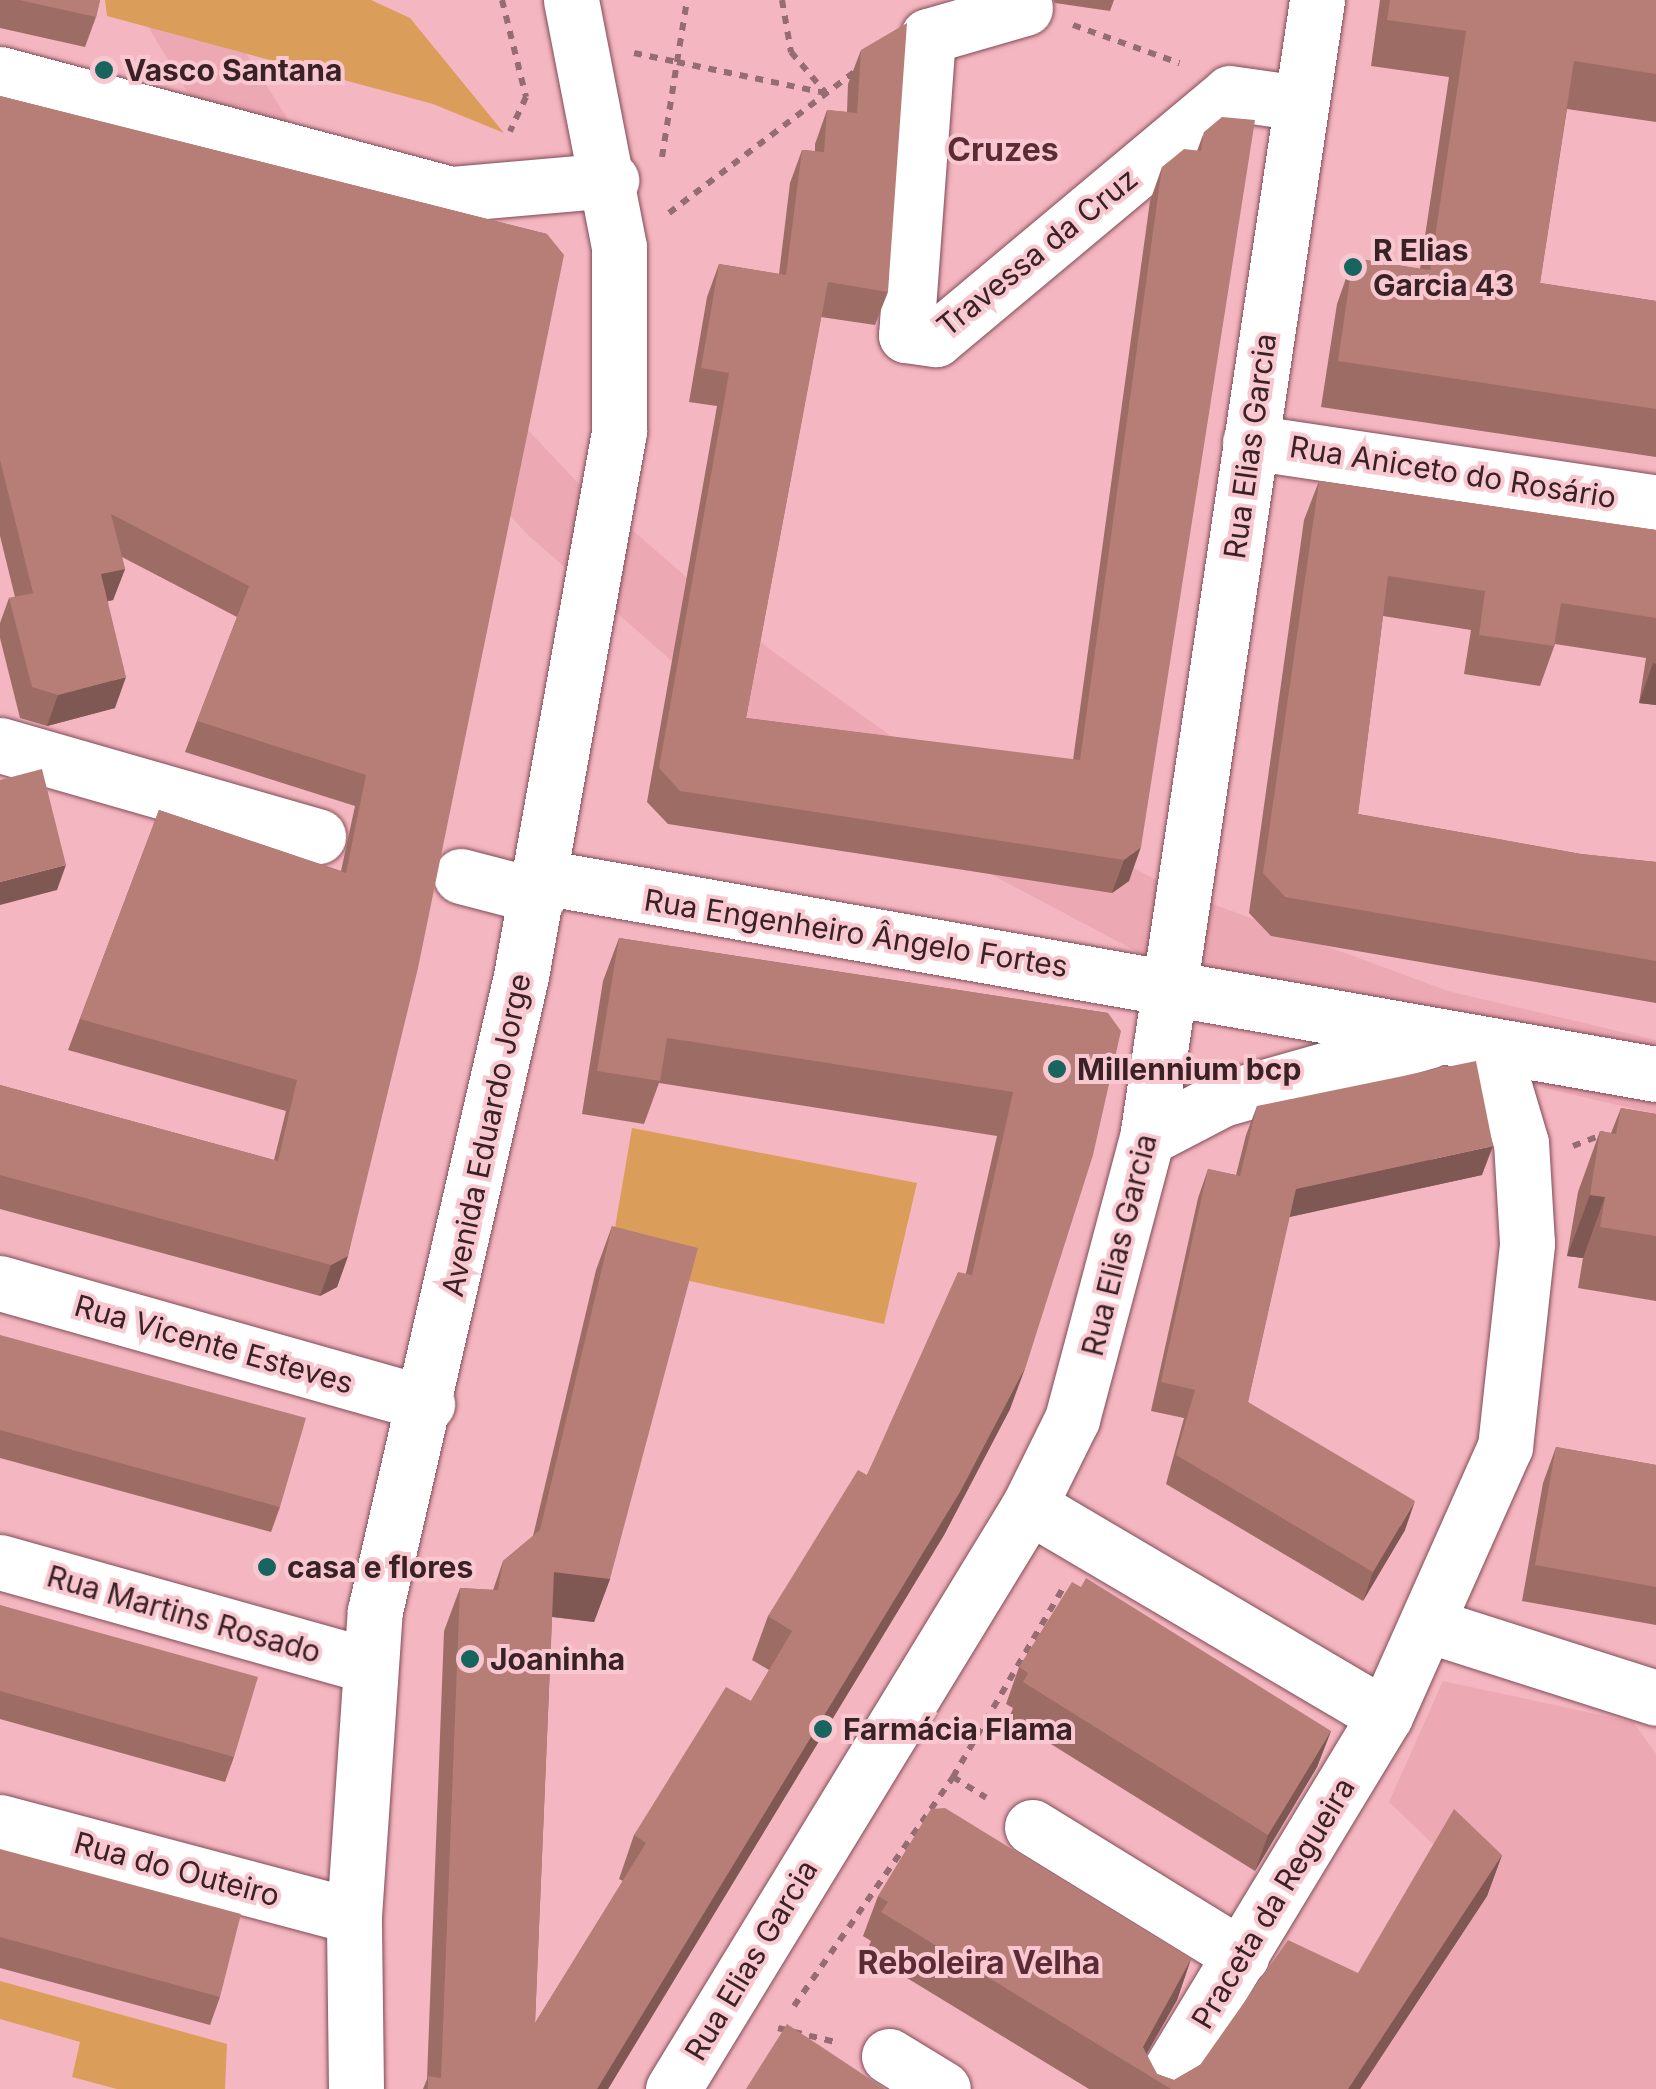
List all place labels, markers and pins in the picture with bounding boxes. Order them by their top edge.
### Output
place label: Vasco Santana [124,52,342,88]
marker: Vasco Santana [93,59,115,81]
place label: R Elias Garcia 43 [1373,232,1514,302]
marker: R Elias Garcia 43 [1342,256,1364,278]
place label: Millennium bcp [1077,1051,1301,1087]
marker: Millennium bcp [1046,1058,1068,1080]
place label: casa e flores [287,1549,473,1585]
marker: casa e flores [256,1556,278,1578]
place label: Joaninha [490,1641,625,1677]
marker: Joaninha [459,1648,481,1670]
place label: Farmácia Flama [843,1711,1073,1747]
marker: Farmácia Flama [812,1718,834,1740]

